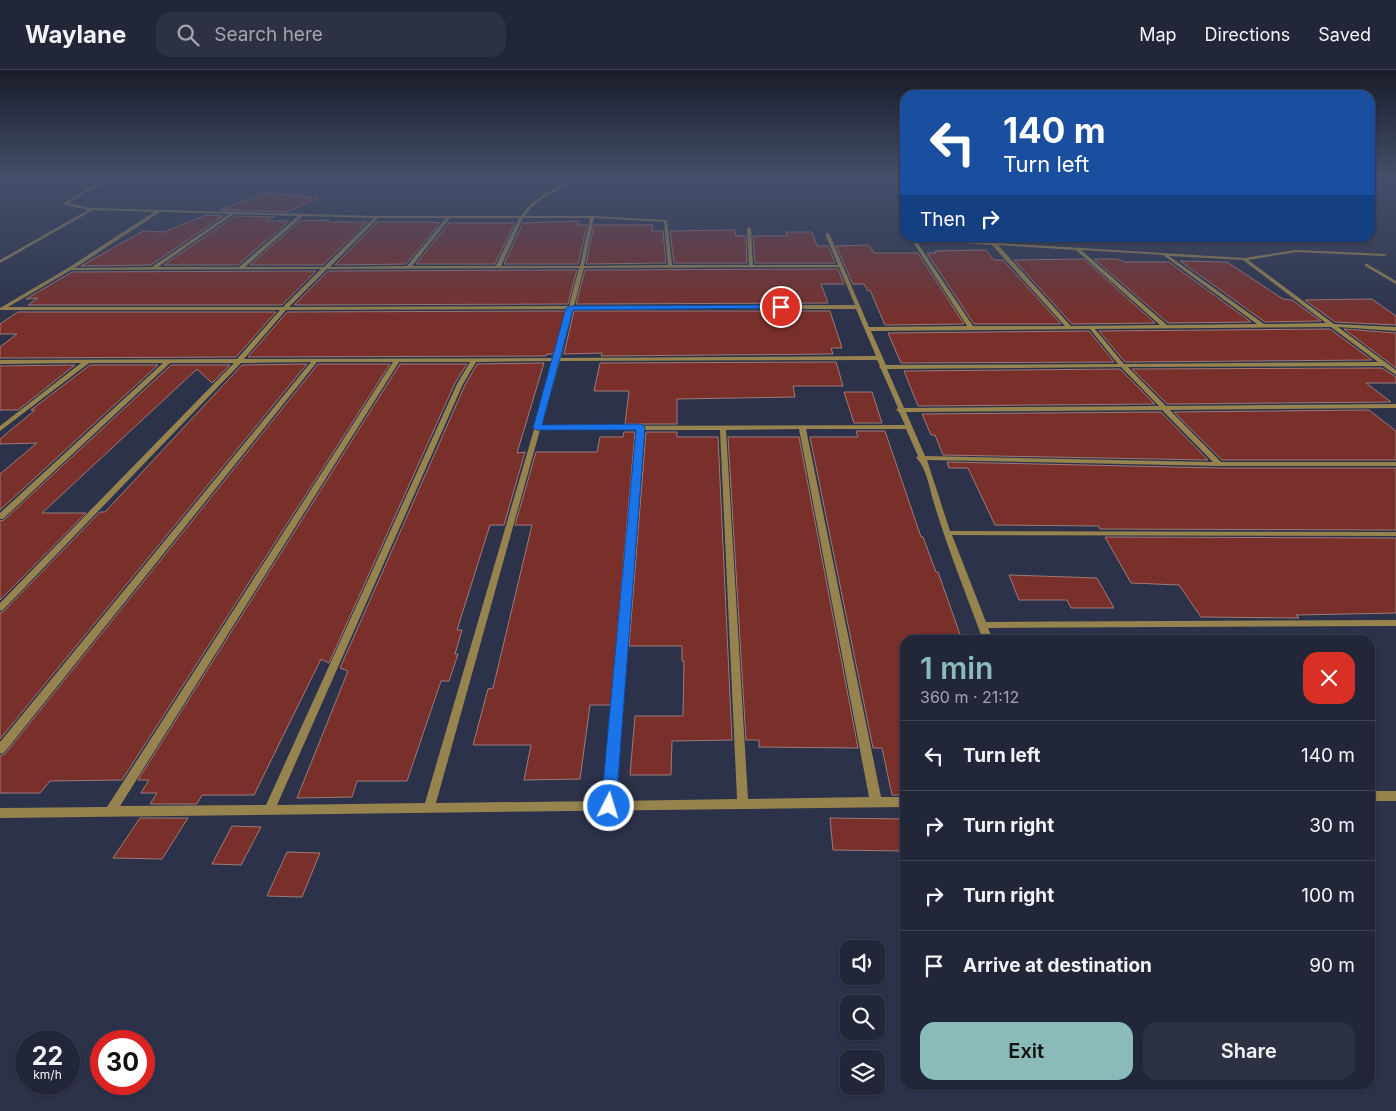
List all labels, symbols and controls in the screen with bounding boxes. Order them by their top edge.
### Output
search box [156,12,506,57]
text: Waylane [25,20,126,49]
icon: search [174,21,202,49]
text: Search here [214,23,323,46]
text: Map [1139,24,1177,45]
text: Directions [1205,24,1290,45]
text: Saved [1318,24,1371,45]
text: 140 m [1003,109,1106,151]
icon: left [920,110,985,175]
text: Turn left [1003,151,1089,177]
icon: right [976,205,1004,233]
text: Then [920,208,966,231]
pin [760,286,802,328]
icon: arrive [767,293,795,321]
text: 1 min [920,650,993,686]
button: close [1303,652,1355,704]
text: 360 m · 21:12 [920,687,1019,707]
icon: left [920,742,948,770]
text: Turn left [963,744,1041,767]
text: 140 m [1301,744,1355,767]
position arrow [582,779,634,831]
icon: right [920,812,948,840]
text: Turn right [963,814,1054,837]
text: 30 m [1309,814,1355,837]
icon: right [920,882,948,910]
text: Turn right [963,884,1054,907]
text: 100 m [1301,884,1355,907]
map controls [840,940,885,1095]
button: sound [840,940,885,985]
icon: arrive [920,952,948,980]
text: Arrive at destination [963,954,1152,977]
text: 90 m [1309,954,1355,977]
button: search [840,995,885,1040]
button: Exit [920,1022,1133,1080]
button: Share [1143,1022,1355,1080]
speed limit sign: 30 [90,1030,155,1095]
text: 22 [32,1041,63,1071]
button: layers [840,1050,885,1095]
text: km/h [33,1067,62,1082]

